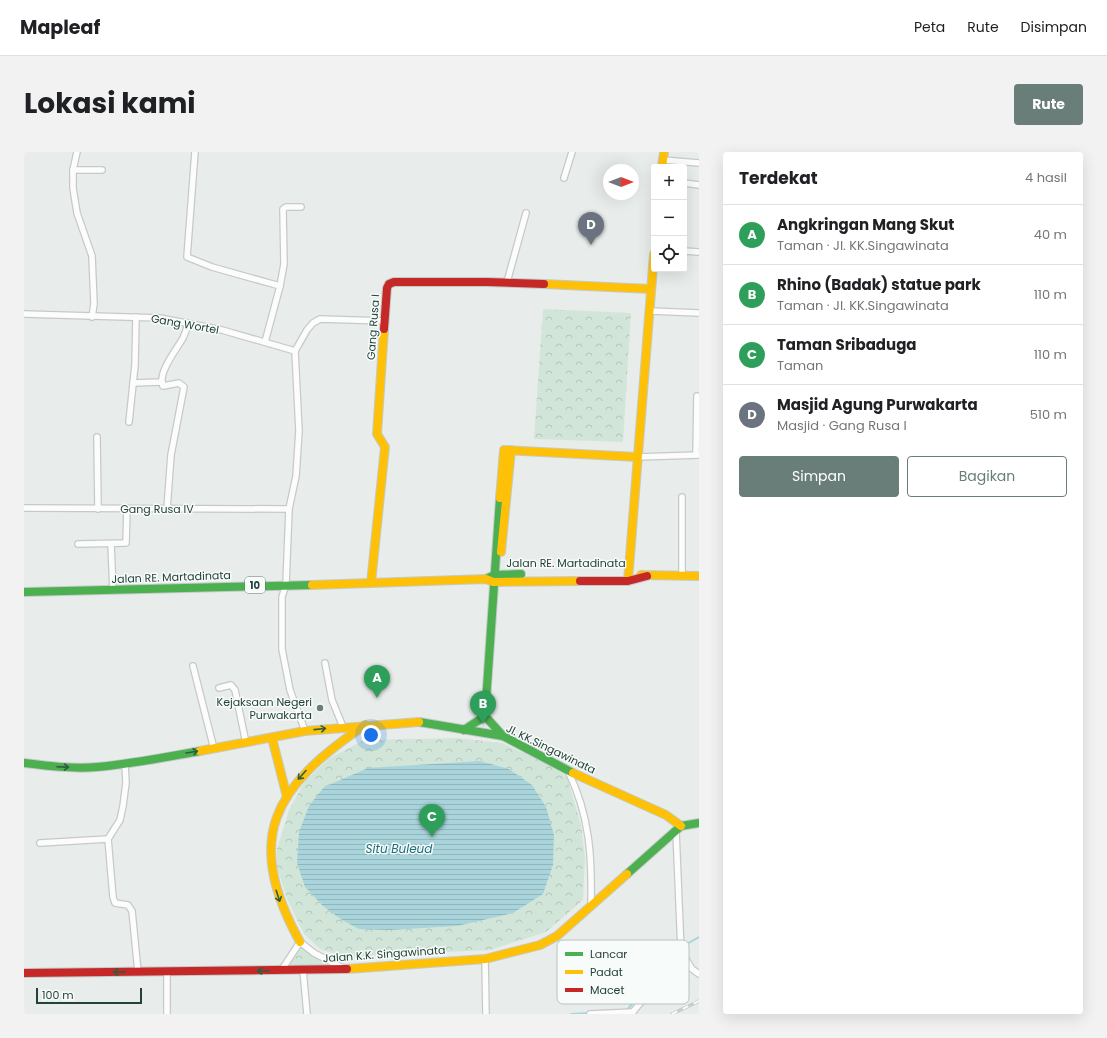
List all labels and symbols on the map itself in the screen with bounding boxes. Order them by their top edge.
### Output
north arrow [603,164,639,200]
pin: D [578,212,604,245]
street label: Gang Rusa I [363,294,383,360]
street label: Gang Wortel [150,310,220,338]
street label: Gang Rusa IV [120,501,194,517]
street label: Jalan RE. Martadinata [506,555,626,571]
street label: Jalan RE. Martadinata [111,567,231,587]
road number: 10 [245,577,265,593]
pin: A [364,665,390,698]
pin: B [470,691,496,724]
place label: Kejaksaan Negeri Purwakarta [217,694,312,723]
marker: Kejaksaan Negeri Purwakarta [315,703,325,713]
street label: Jl. KK.Singawinata [503,720,599,778]
your location [361,725,381,745]
one-way arrow [313,726,326,733]
one-way arrow [185,748,198,756]
one-way arrow [56,763,69,771]
one-way arrow [298,770,307,781]
pin: C [419,804,445,837]
water label: Situ Buleud [366,840,433,857]
one-way arrow [275,890,283,902]
legend [557,940,689,1004]
street label: Jalan K.K. Singawinata [322,942,446,966]
text: Lancar [590,946,627,962]
text: Padat [590,964,623,980]
one-way arrow [257,967,270,975]
one-way arrow [113,968,126,976]
text: Macet [590,982,624,998]
scale bar [36,986,142,1005]

